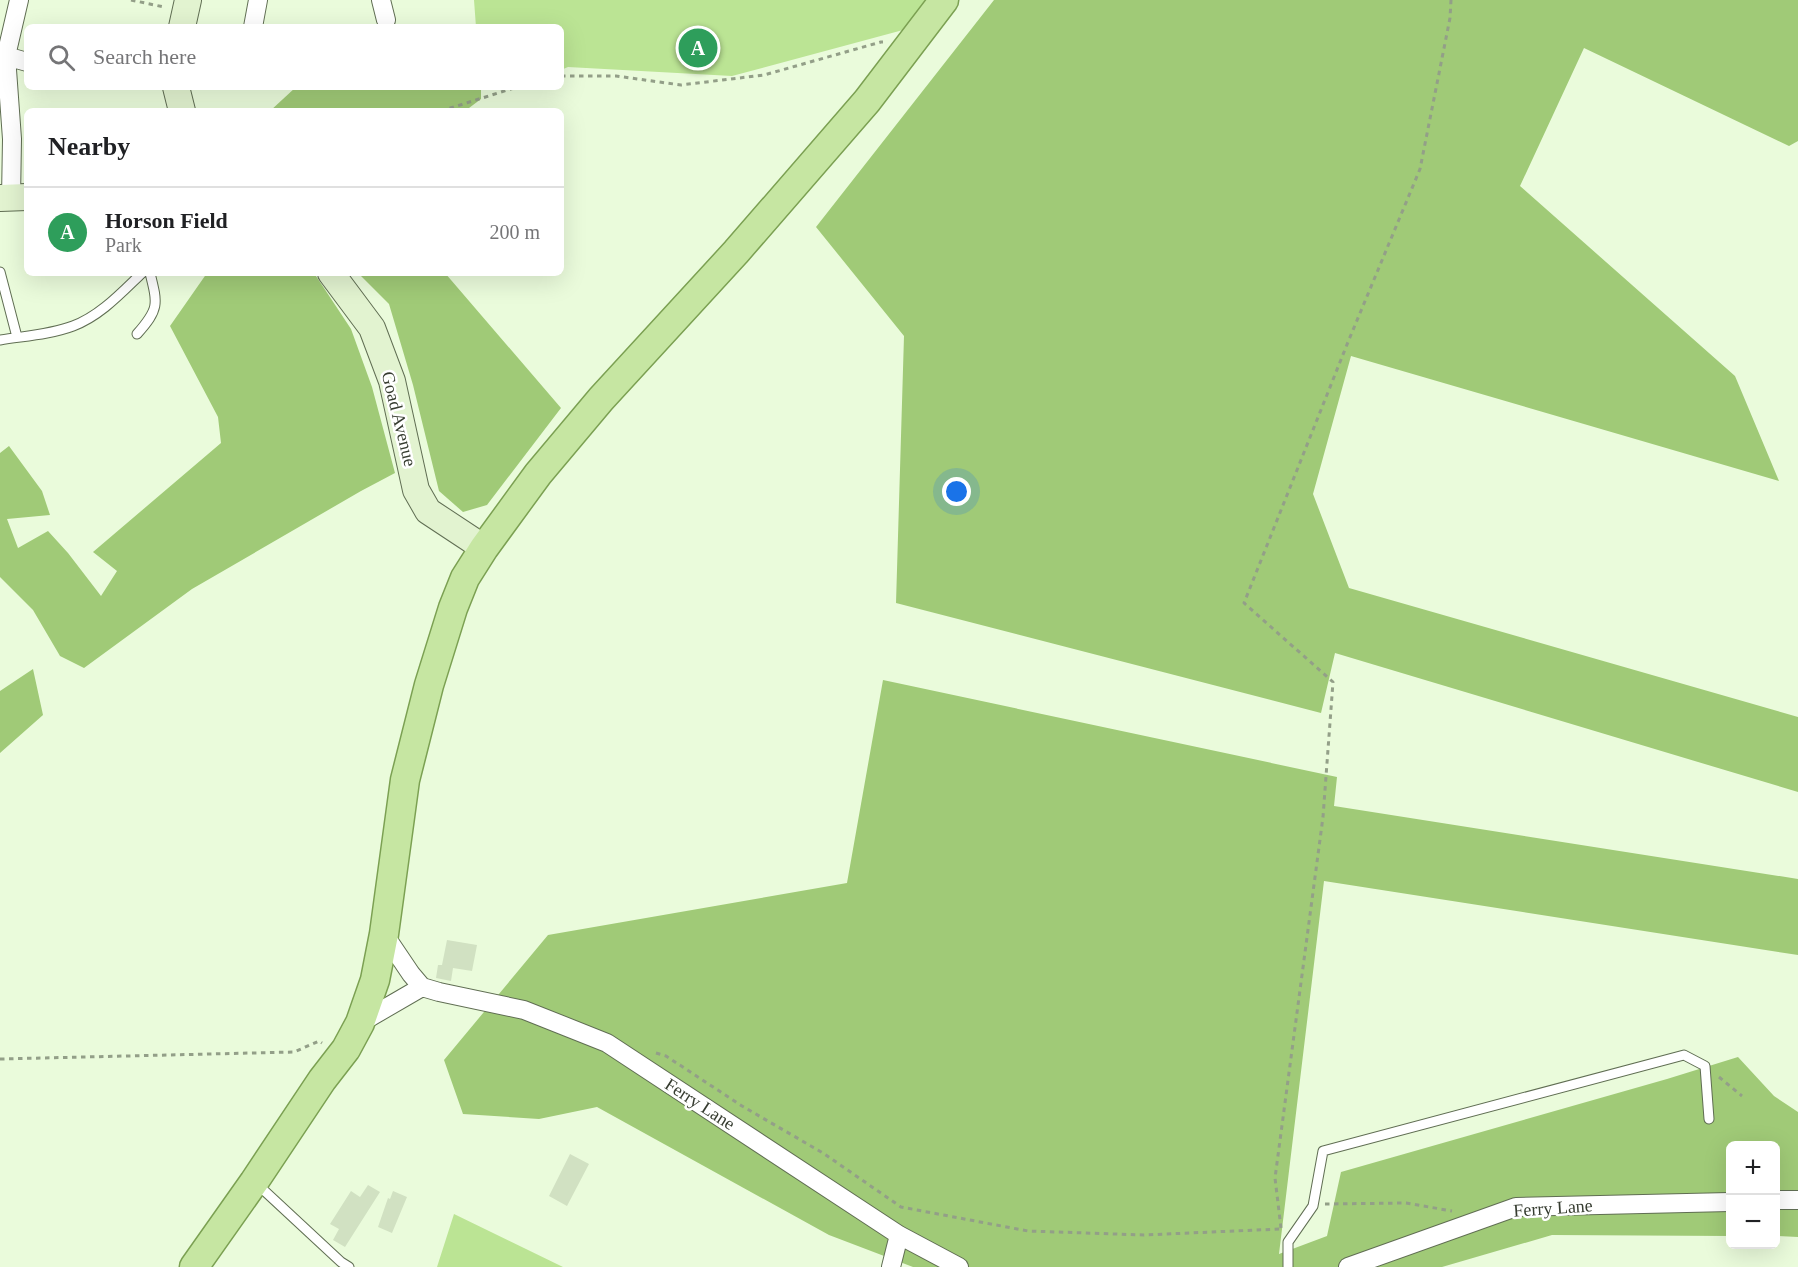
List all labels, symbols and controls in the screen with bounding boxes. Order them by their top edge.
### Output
search box [24,24,564,90]
pin: A [678,26,718,70]
icon: search [45,41,78,74]
text: Search here [93,44,196,69]
text: Nearby [48,132,130,161]
text: Horson Field [105,208,228,233]
text: A [60,221,75,243]
text: 200 m [489,221,540,243]
text: Park [105,234,142,256]
street label: Goad Avenue [378,369,420,469]
your location [942,477,971,506]
street label: Ferry Lane [661,1074,739,1134]
map controls [1726,1141,1780,1249]
button: + [1726,1141,1780,1195]
street label: Ferry Lane [1513,1195,1593,1221]
button: − [1726,1195,1780,1249]

